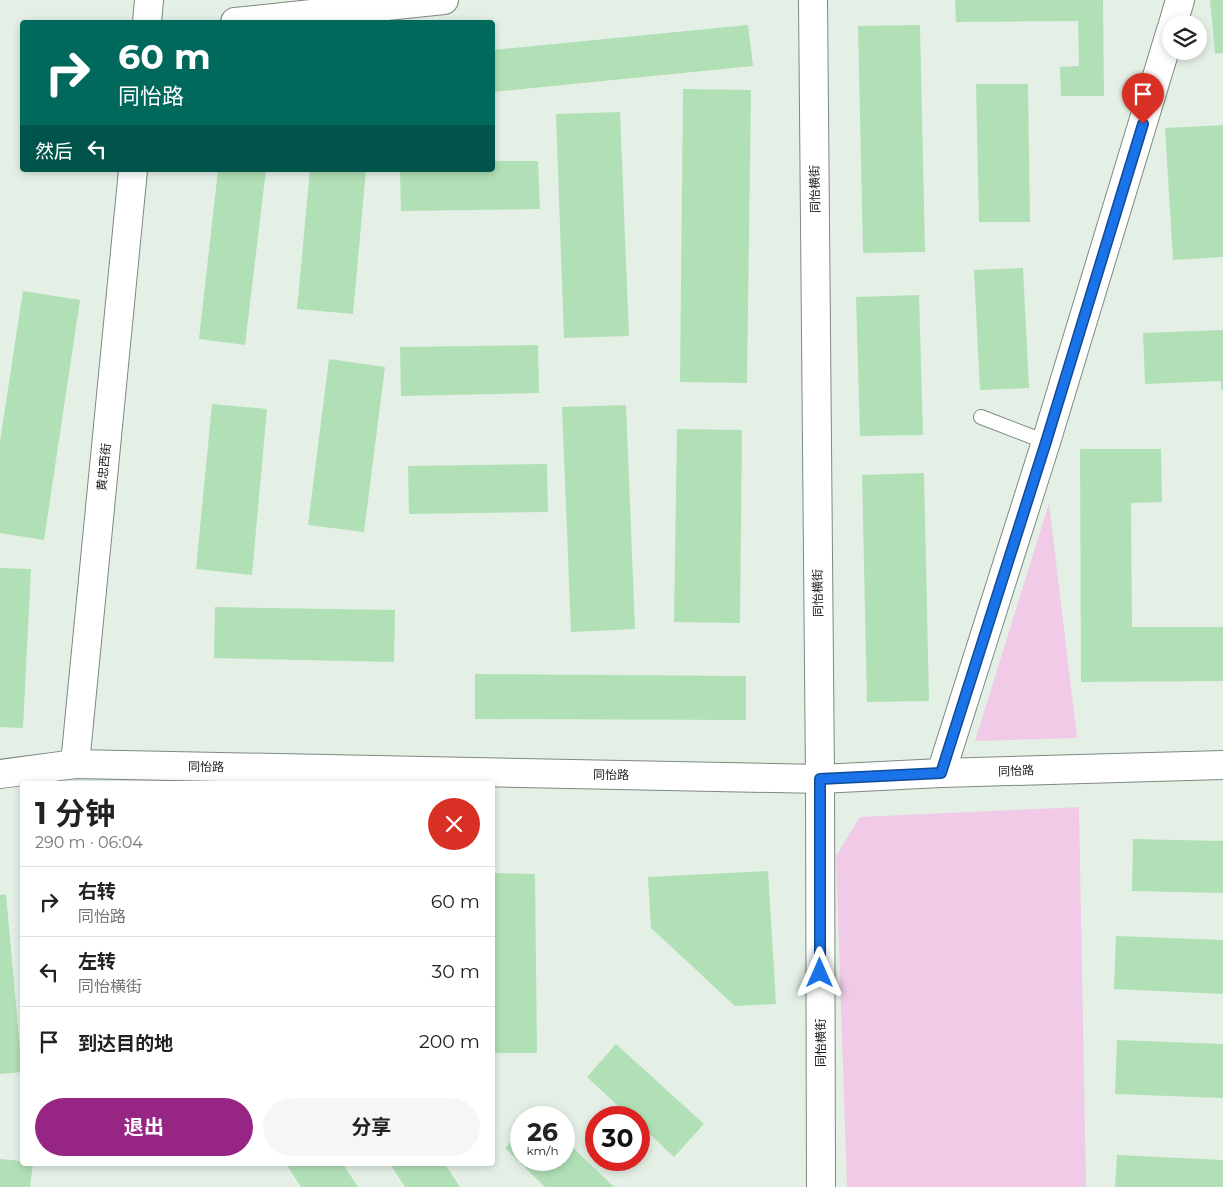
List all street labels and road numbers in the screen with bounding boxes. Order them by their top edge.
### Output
street label: 同怡横街 [807,165,822,213]
street label: 黄忠西街 [94,442,113,492]
street label: 同怡横街 [810,569,825,617]
street label: 同怡路 [188,759,224,774]
street label: 同怡路 [998,762,1034,779]
street label: 同怡路 [593,767,629,782]
street label: 同怡横街 [813,1019,828,1067]

